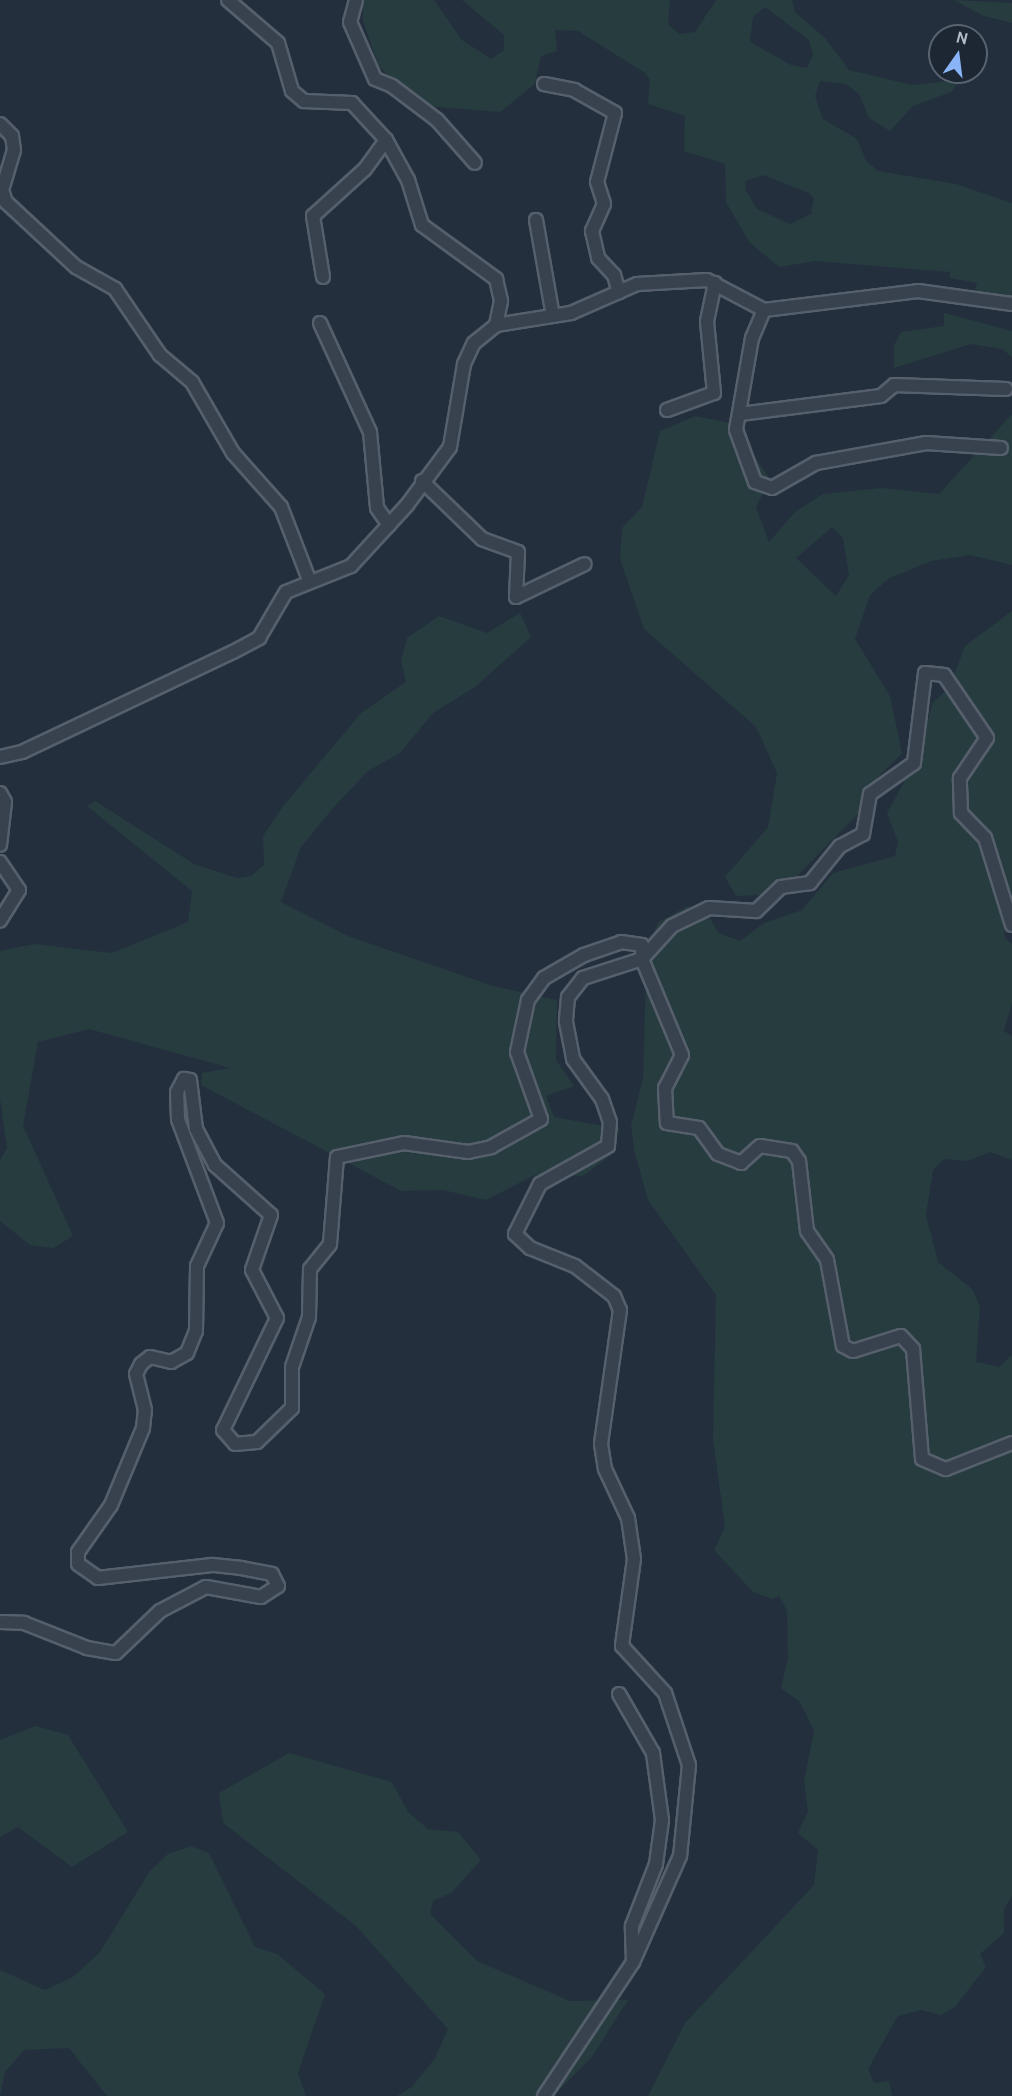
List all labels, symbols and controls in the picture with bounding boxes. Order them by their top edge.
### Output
north arrow [928,24,988,84]
text: N [954,27,970,49]

